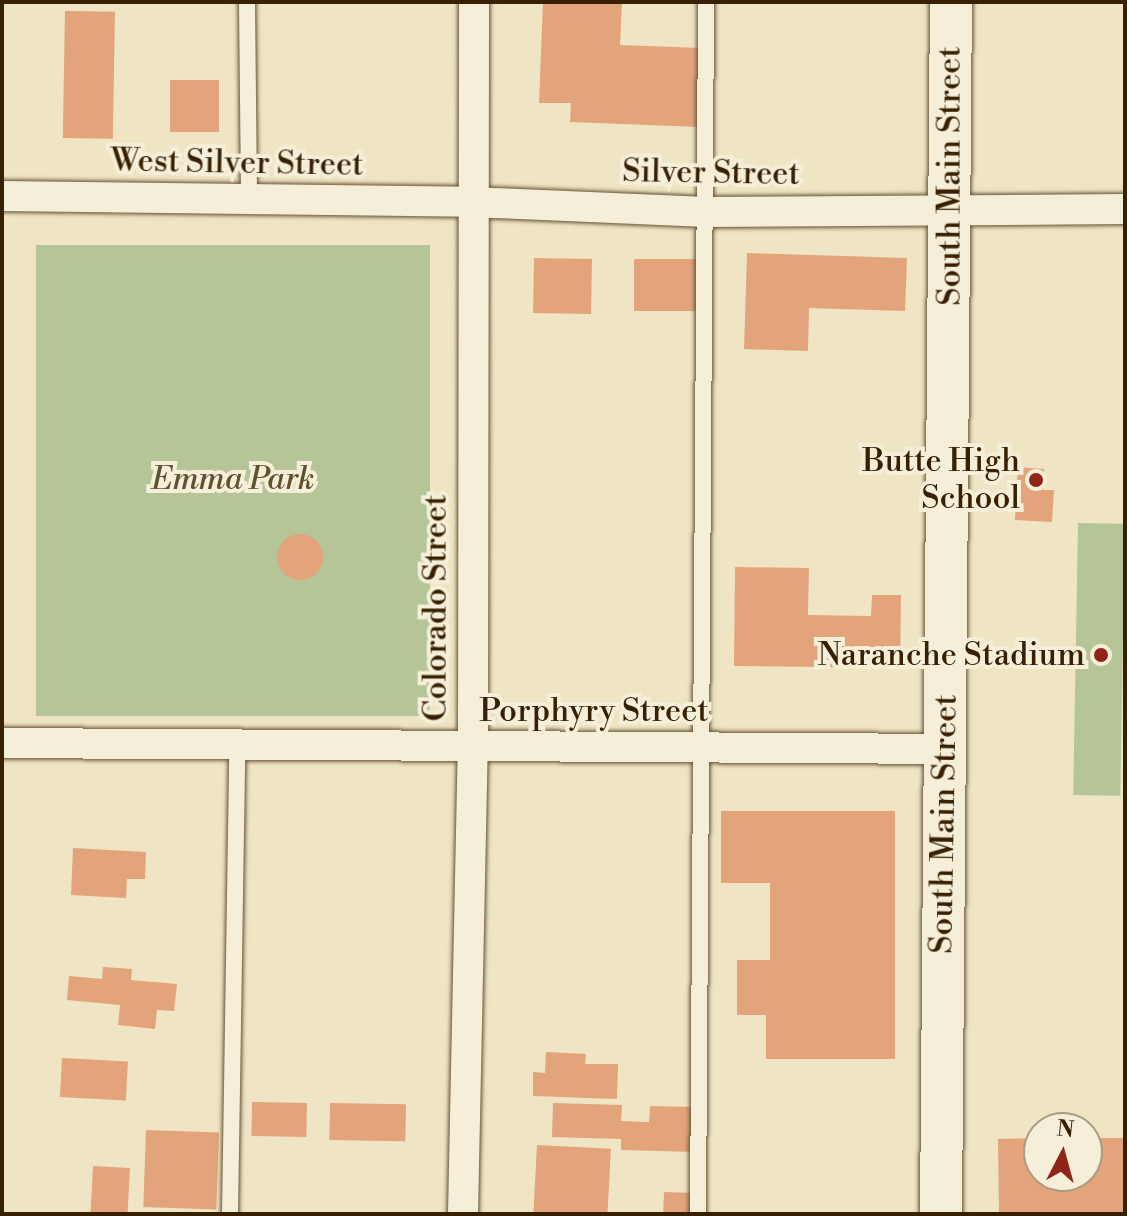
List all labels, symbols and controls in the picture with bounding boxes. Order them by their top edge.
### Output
street label: South Main Street [931,46,969,306]
street label: West Silver Street [110,142,364,184]
street label: Silver Street [622,152,800,194]
place label: Butte High School [862,443,1020,518]
park label: Emma Park [151,460,315,498]
marker: Butte High School [1027,471,1045,489]
street label: Colorado Street [417,495,455,721]
place label: Naranche Stadium [817,636,1085,674]
marker: Naranche Stadium [1092,646,1110,664]
street label: Porphyry Street [479,692,709,730]
street label: South Main Street [923,694,965,954]
north arrow [1023,1112,1103,1192]
text: N [1055,1115,1075,1144]

